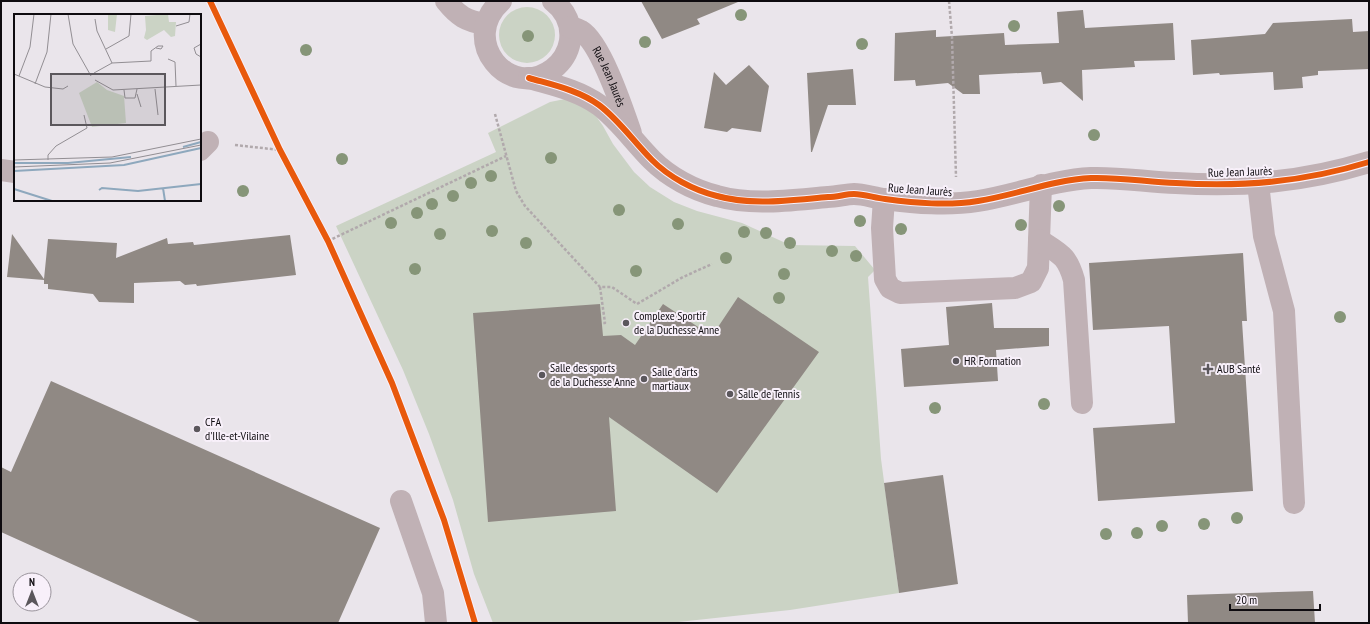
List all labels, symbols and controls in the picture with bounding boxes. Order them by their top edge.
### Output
inset map [14,14,201,201]
street label: Rue Jean Jaurès [589,43,629,109]
street label: Rue Jean Jaurès [1208,163,1272,180]
street label: Rue Jean Jaurès [888,180,953,199]
place label: Complexe Sportif de la Duchesse Anne [634,308,719,337]
marker: Complexe Sportif de la Duchesse Anne [621,318,631,328]
place label: HR Formation [964,353,1021,368]
marker: HR Formation [951,356,961,366]
place label: Salle des sports de la Duchesse Anne [550,360,635,389]
place label: AUB Santé [1217,361,1261,376]
marker: AUB Santé [1202,363,1214,375]
place label: Salle d'arts martiaux [652,364,698,393]
marker: Salle des sports de la Duchesse Anne [537,370,547,380]
marker: Salle d'arts martiaux [639,374,649,384]
place label: Salle de Tennis [738,386,800,401]
marker: Salle de Tennis [725,389,735,399]
place label: CFA d'Ille-et-Vilaine [205,414,269,443]
marker: CFA d'Ille-et-Vilaine [192,424,202,434]
north arrow [12,572,52,612]
text: N [29,575,35,589]
scale bar [1230,586,1320,612]
text: 20 m [1236,592,1257,607]

